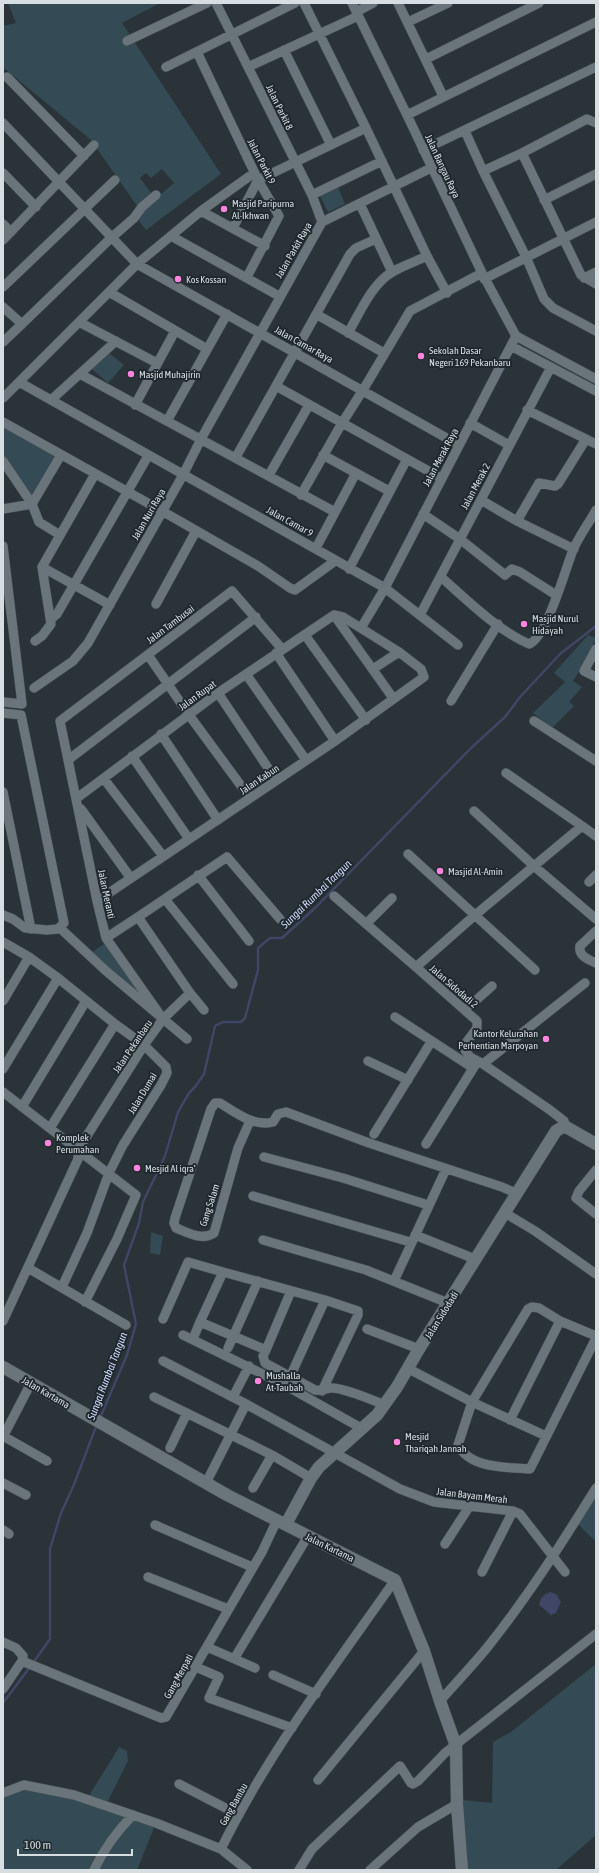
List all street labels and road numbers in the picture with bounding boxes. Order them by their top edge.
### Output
street label: Jalan Parkit 8 [264,83,295,132]
street label: Jalan Bangau Raya [423,133,462,200]
street label: Jalan Parkit 9 [246,137,278,186]
street label: Jalan Parkit Raya [273,220,314,280]
street label: Jalan Camar Raya [273,324,335,365]
street label: Jalan Merak Raya [421,426,461,488]
street label: Jalan Merak 2 [459,461,492,511]
street label: Jalan Nuri Raya [129,487,168,542]
street label: Jalan Camar 9 [265,504,315,539]
street label: Jalan Tambusai [144,603,196,646]
street label: Jalan Rupat [176,678,218,713]
street label: Jalan Kabun [237,762,281,797]
street label: Jalan Meranti [96,868,117,920]
street label: Jalan Sidodadi 2 [427,963,480,1010]
street label: Jalan Pekanbaru [111,1017,154,1075]
street label: Jalan Dumai [126,1071,159,1116]
street label: Gang Salam [197,1183,221,1228]
street label: Jalan Sidodadi [423,1290,460,1341]
street label: Jalan Kartama [20,1374,72,1411]
street label: Jalan Bayam Merah [436,1486,508,1505]
street label: Jalan Kartama [304,1531,356,1564]
street label: Gang Merpati [162,1652,195,1700]
street label: Gang Bambu [217,1781,250,1827]

